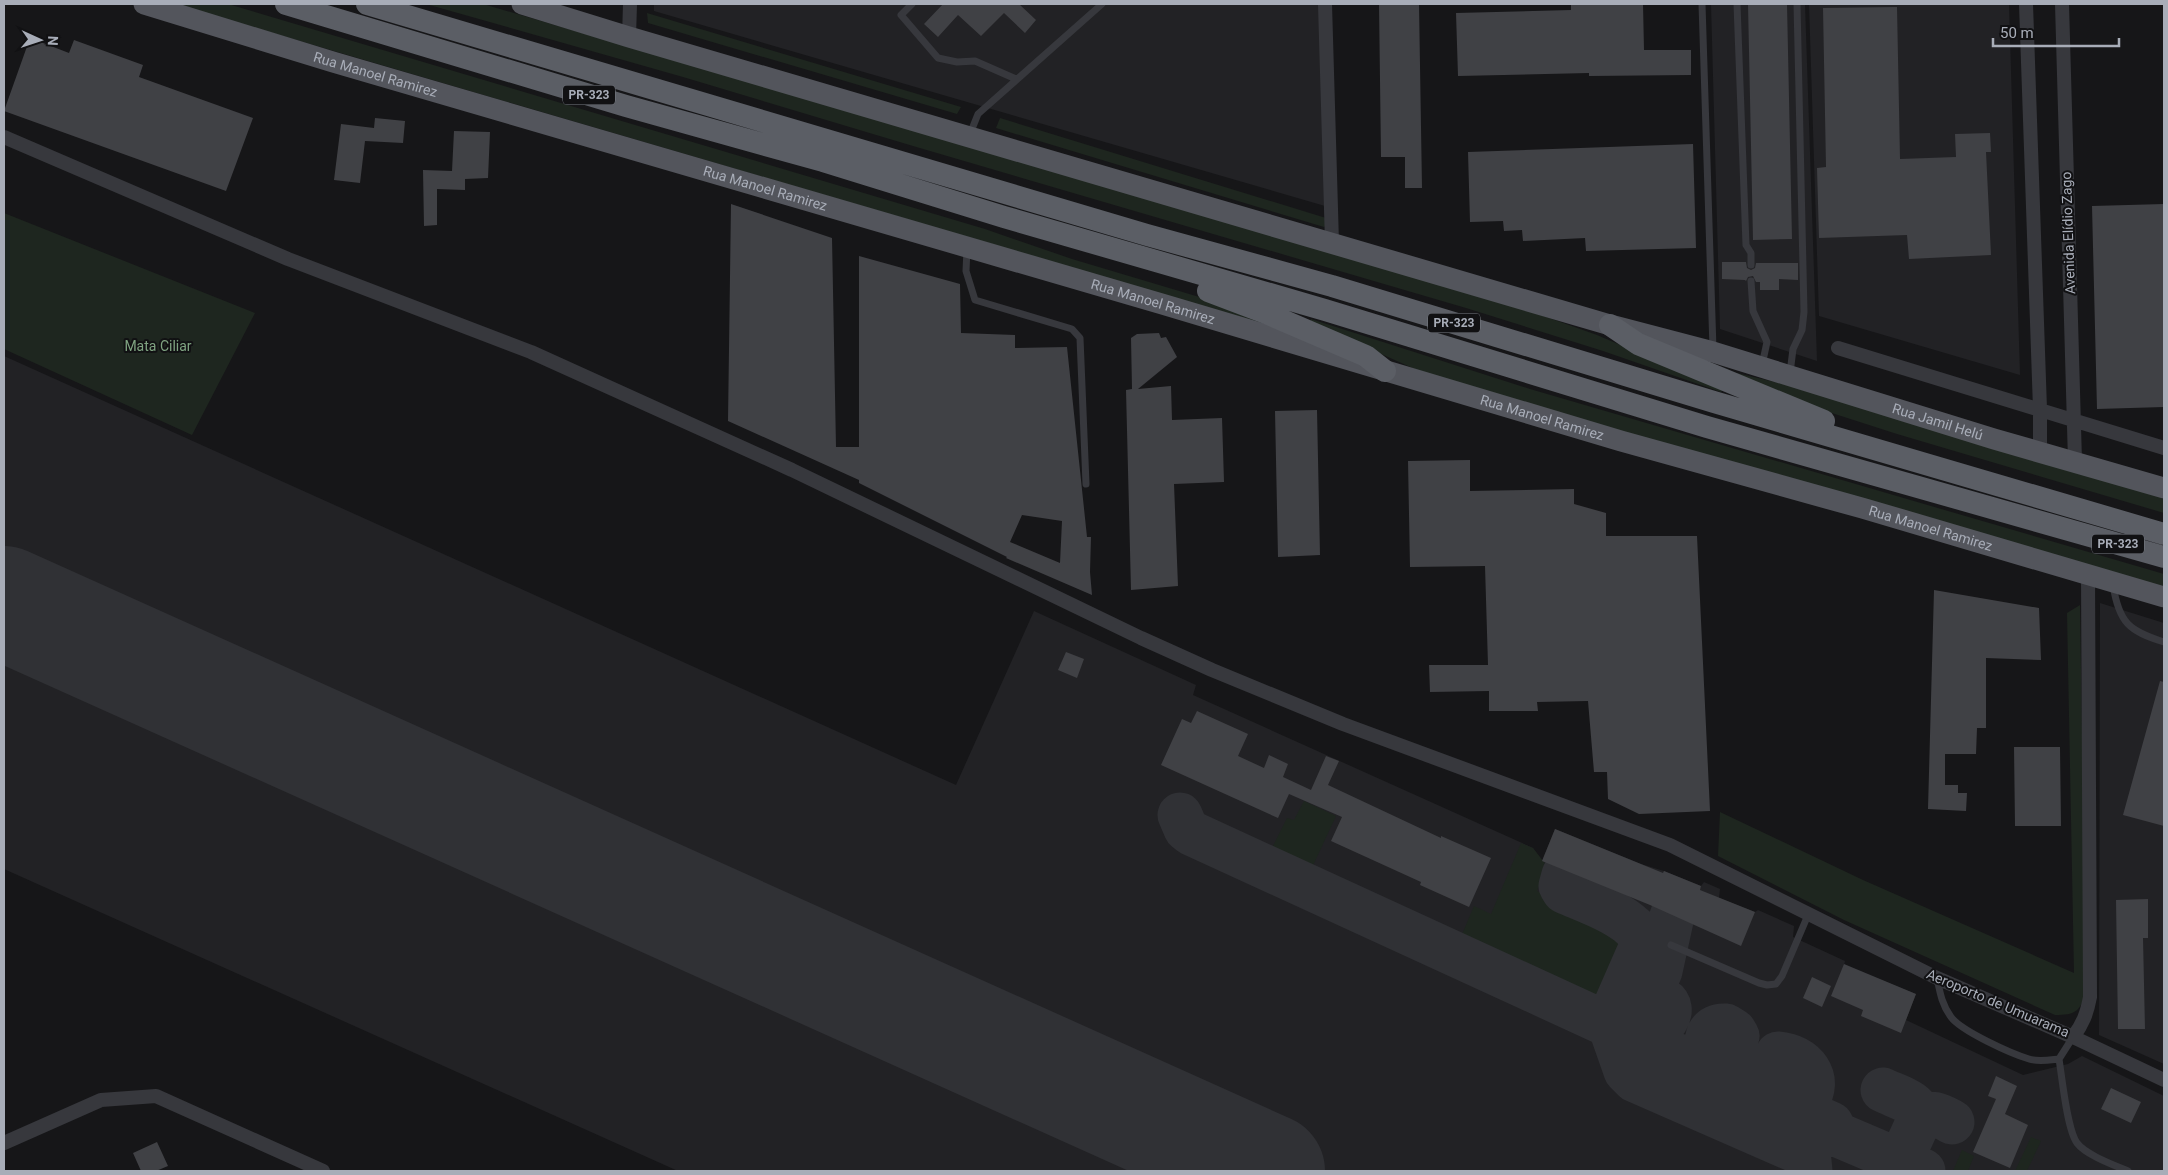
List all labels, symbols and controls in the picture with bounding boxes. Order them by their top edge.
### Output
north arrow [15,15,65,65]
scale bar [1993,15,2119,47]
text: 50 m [2000,24,2034,42]
text: N [45,35,61,46]
street label: Rua Manoel Ramirez [312,49,439,100]
road number: PR-323 [563,86,615,104]
street label: Rua Manoel Ramirez [701,163,829,214]
street label: Avenida Elídio Zago [2058,172,2078,294]
street label: Rua Manoel Ramirez [1089,276,1217,327]
road number: PR-323 [1428,314,1480,332]
park label: Mata Ciliar [124,338,192,354]
street label: Rua Manoel Ramirez [1478,391,1606,443]
street label: Rua Jamil Helú [1890,400,1985,443]
street label: Rua Manoel Ramirez [1867,502,1994,554]
road number: PR-323 [2092,534,2144,554]
street label: Aeroporto de Umuarama [1924,966,2072,1040]

